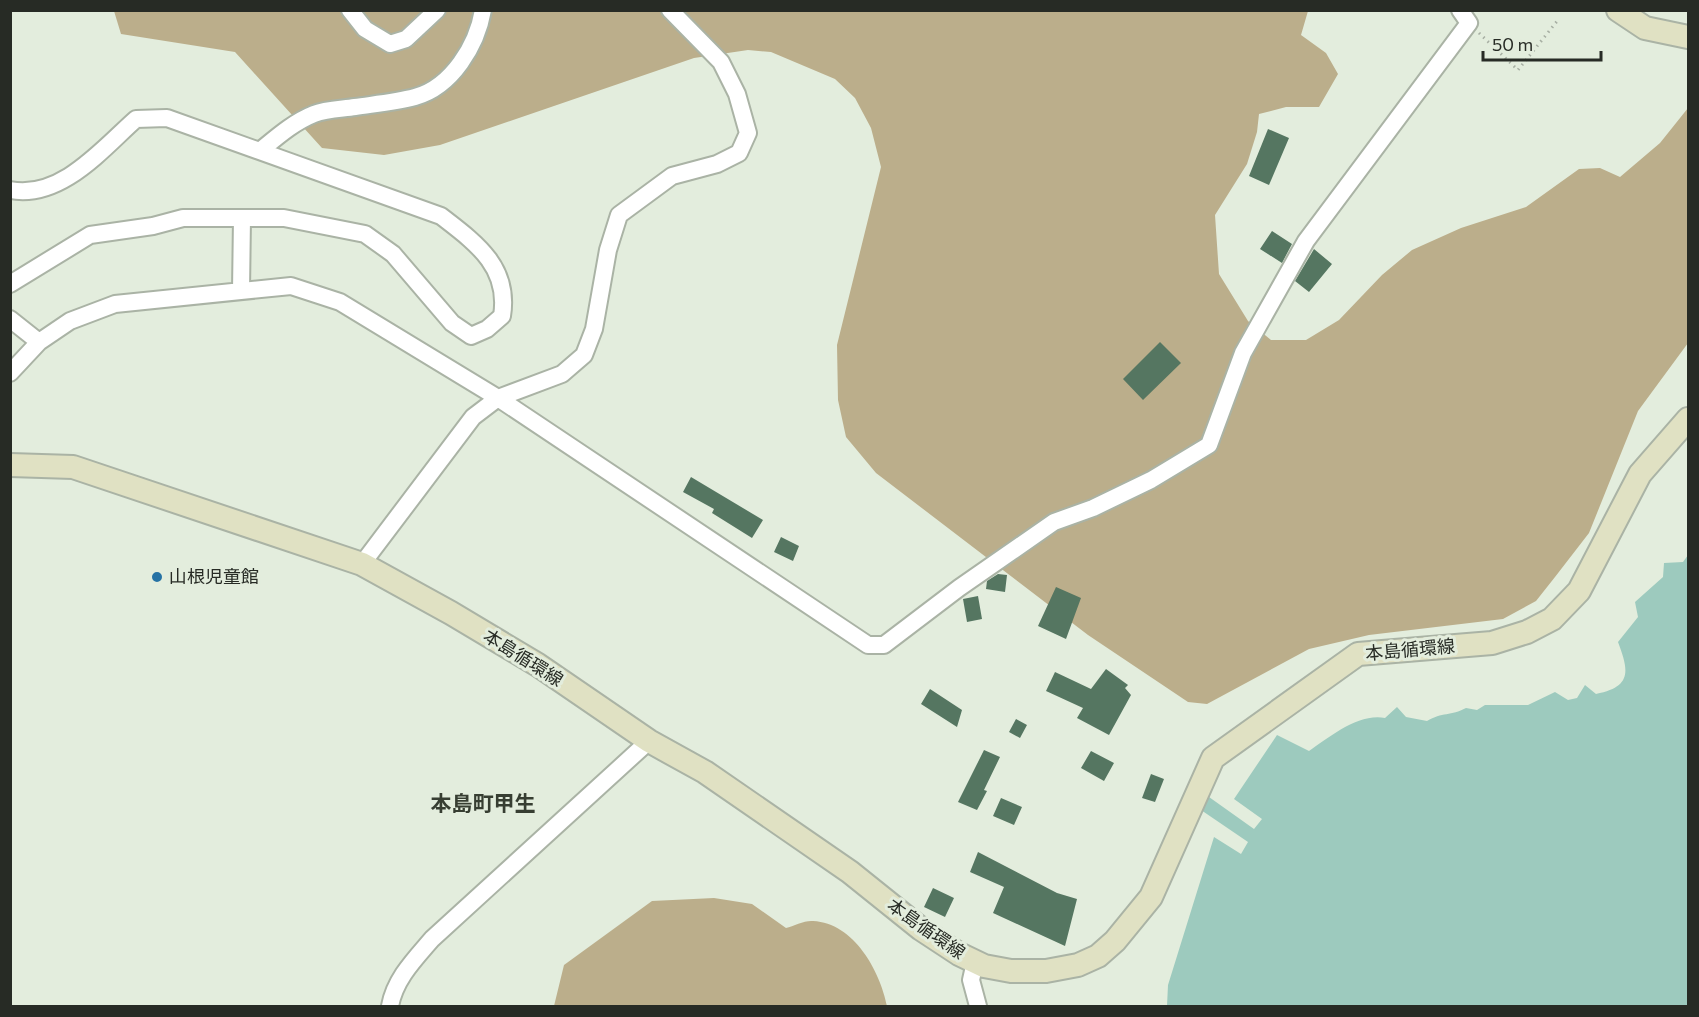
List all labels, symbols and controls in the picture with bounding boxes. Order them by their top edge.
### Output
scale bar [1483,24,1602,62]
text: 50 m [1492,33,1533,55]
place label: 山根児童館 [169,565,259,587]
marker: 山根児童館 [150,570,164,584]
street label: 本島循環線 [480,624,568,690]
street label: 本島循環線 [1364,634,1456,664]
district label: 本島町甲生 [431,790,536,815]
street label: 本島循環線 [883,893,970,963]

